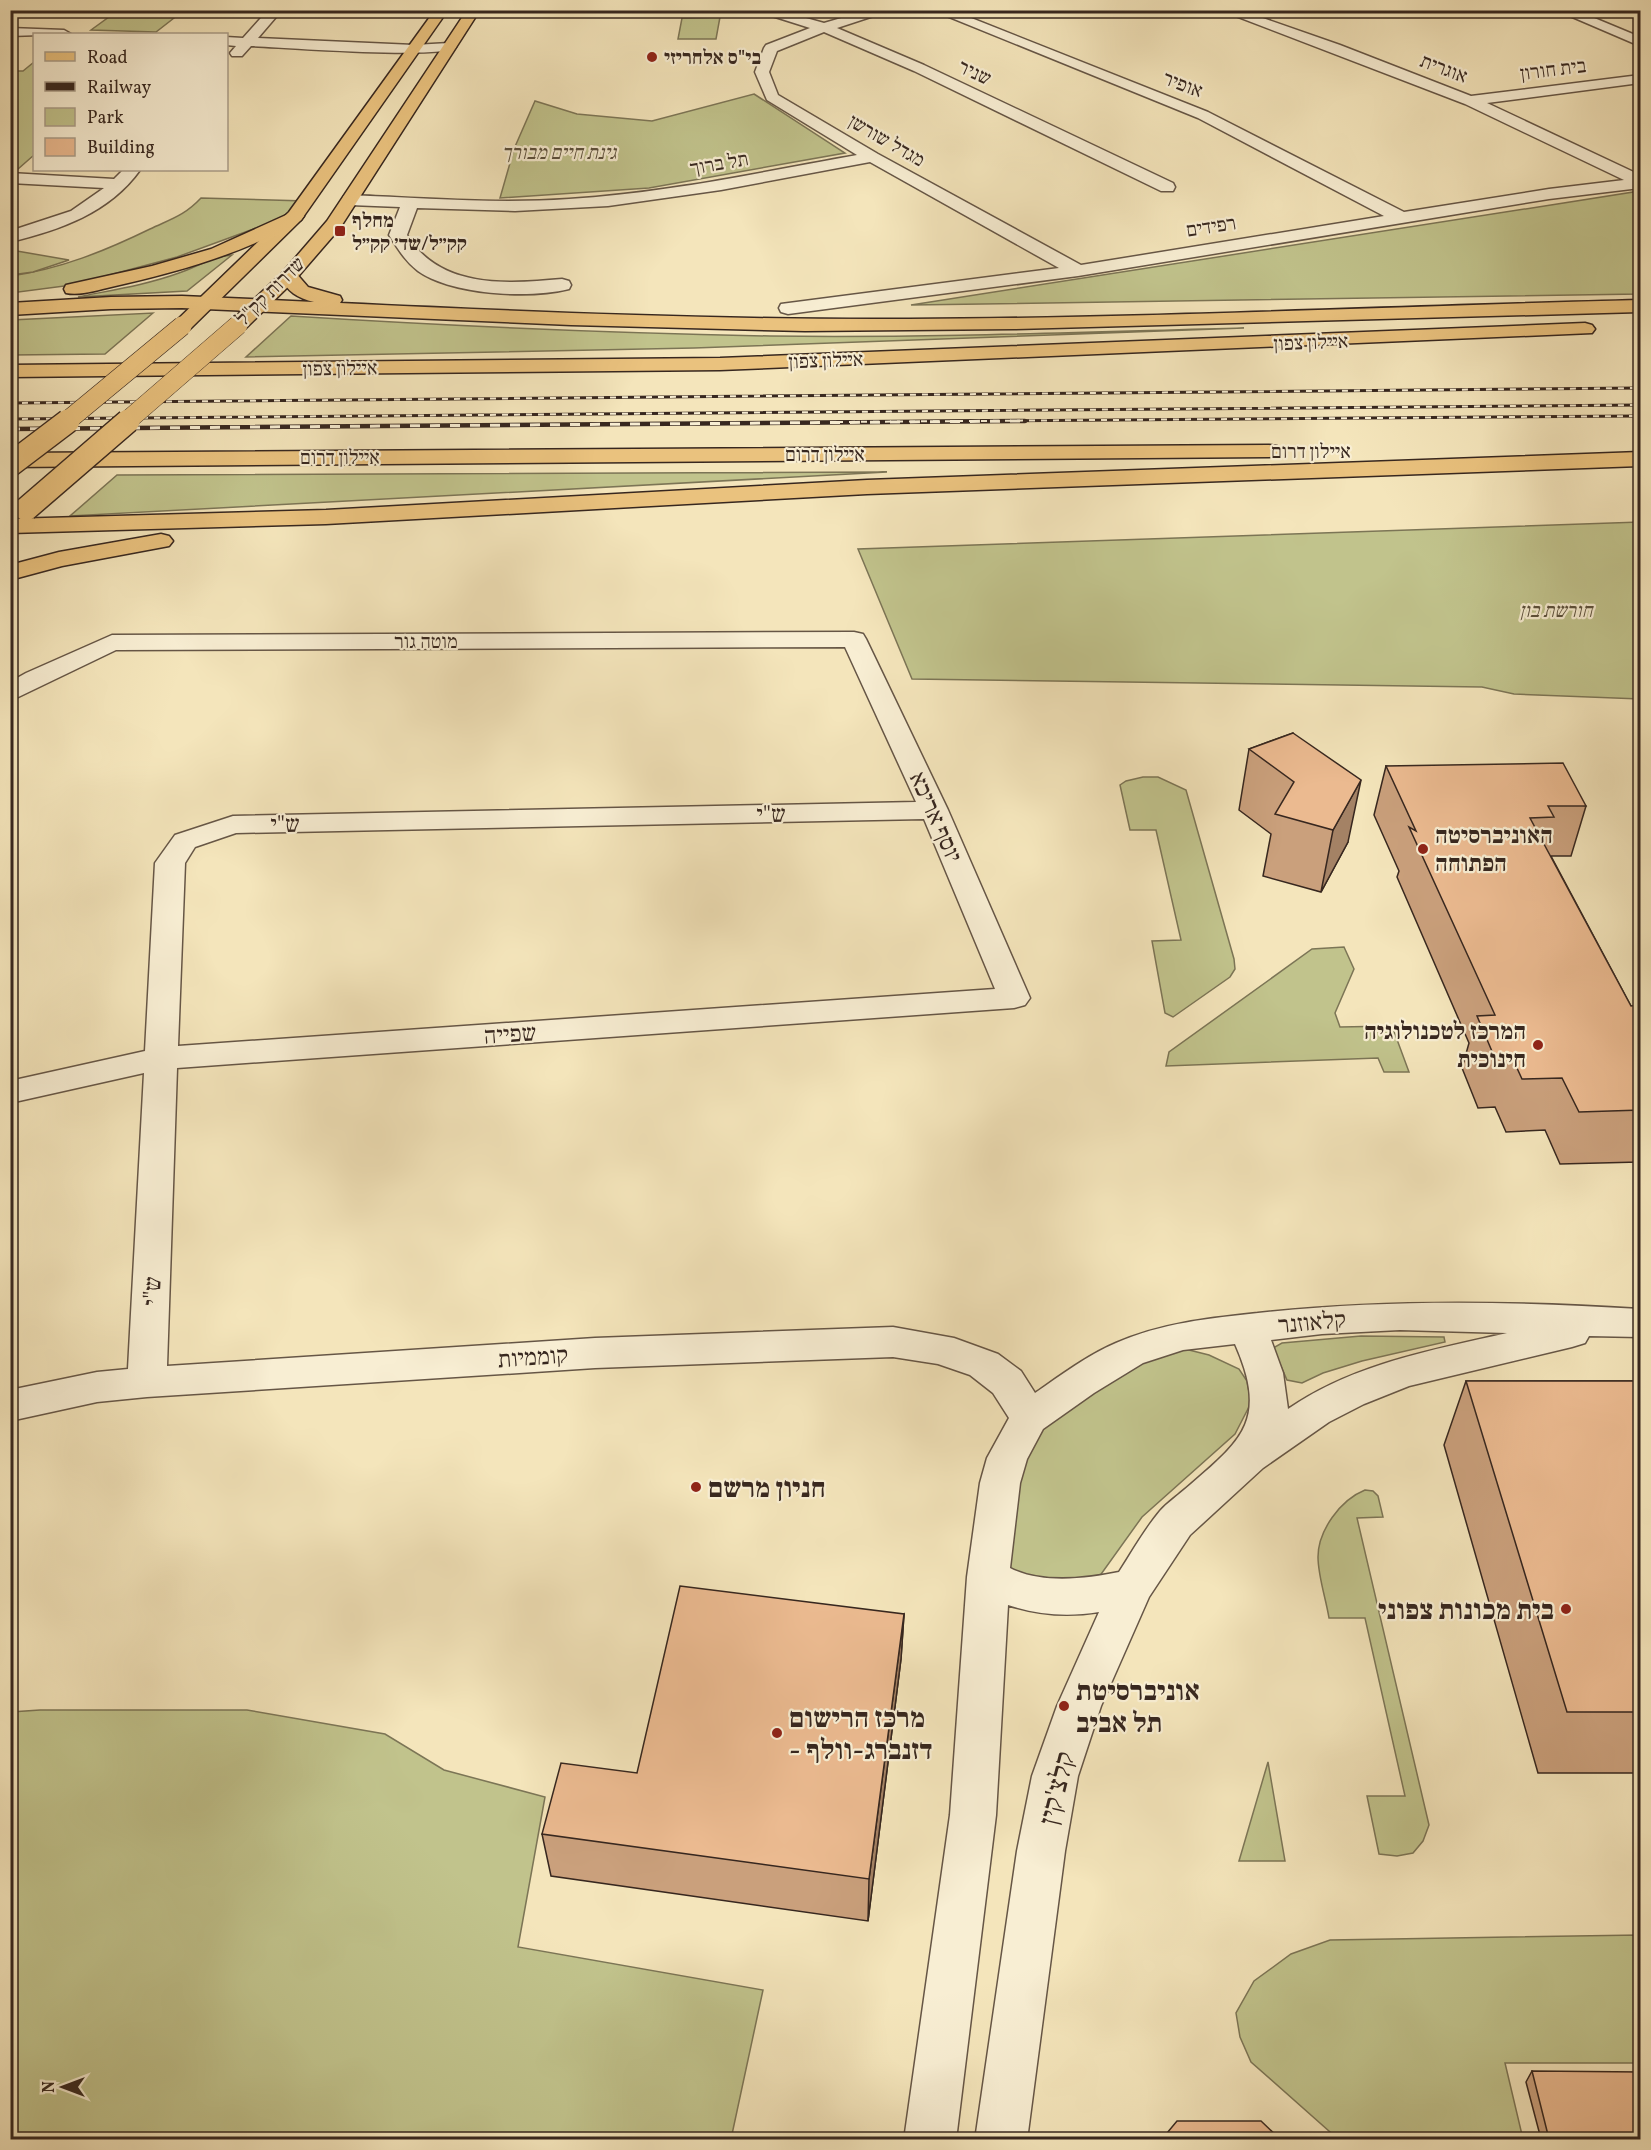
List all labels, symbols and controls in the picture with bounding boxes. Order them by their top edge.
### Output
legend [33,33,228,171]
place label: בי"ס אלחריזי [664,45,761,73]
text: Road [87,46,128,71]
street label: אוגרית [1415,48,1471,92]
marker: בי"ס אלחריזי [645,50,659,64]
street label: בית חורון [1519,53,1588,89]
street label: שניר [953,54,995,94]
street label: אופיר [1158,65,1206,106]
text: Railway [87,76,151,101]
text: Park [87,106,124,131]
street label: מגדל שורשן [842,109,930,175]
text: Building [87,136,155,161]
park label: גינת חיים מבורך [502,140,618,168]
street label: תל ברוך [688,146,751,184]
place label: מחלף קק״ל/שד׳ קק״ל [352,208,467,259]
street label: רפידים [1184,210,1238,246]
marker: מחלף קק״ל/שד׳ קק״ל [333,224,347,238]
street label: שדרות קק"ל [230,251,312,333]
street label: איילון צפון [1273,329,1349,359]
street label: איילון צפון [788,347,864,377]
street label: איילון צפון [302,355,378,385]
street label: איילון דרום [1271,439,1351,467]
street label: איילון דרום [785,442,865,470]
street label: איילון דרום [300,445,380,473]
park label: חורשת בון [1520,598,1595,626]
street label: מוטה גור [394,629,458,657]
street label: יוסף אריכא [899,767,969,868]
street label: ש"י [756,799,786,833]
street label: ש"י [270,809,300,843]
place label: האוניברסיטה הפתוחה [1435,820,1553,882]
marker: האוניברסיטה הפתוחה [1416,842,1430,856]
place label: המרכז לטכנולוגיה חינוכית [1364,1016,1526,1078]
street label: שפייה [483,1017,538,1055]
marker: המרכז לטכנולוגיה חינוכית [1531,1038,1545,1052]
street label: ש"י [136,1275,172,1307]
street label: קלאוזנר [1277,1304,1348,1344]
street label: קוממיות [497,1340,570,1378]
place label: חניון מרשם [708,1470,826,1509]
marker: חניון מרשם [689,1480,703,1494]
place label: בית מכונות צפוני [1378,1592,1554,1631]
marker: בית מכונות צפוני [1559,1602,1573,1616]
place label: אוניברסיטת תל אביב [1076,1673,1200,1744]
marker: אוניברסיטת תל אביב [1057,1699,1071,1713]
place label: מרכז הרישום - דזנברג-וולף [789,1700,932,1771]
marker: מרכז הרישום - דזנברג-וולף [770,1726,784,1740]
street label: קלצ'קין [1030,1748,1086,1830]
north arrow [33,2057,93,2117]
text: N [39,2081,61,2093]

